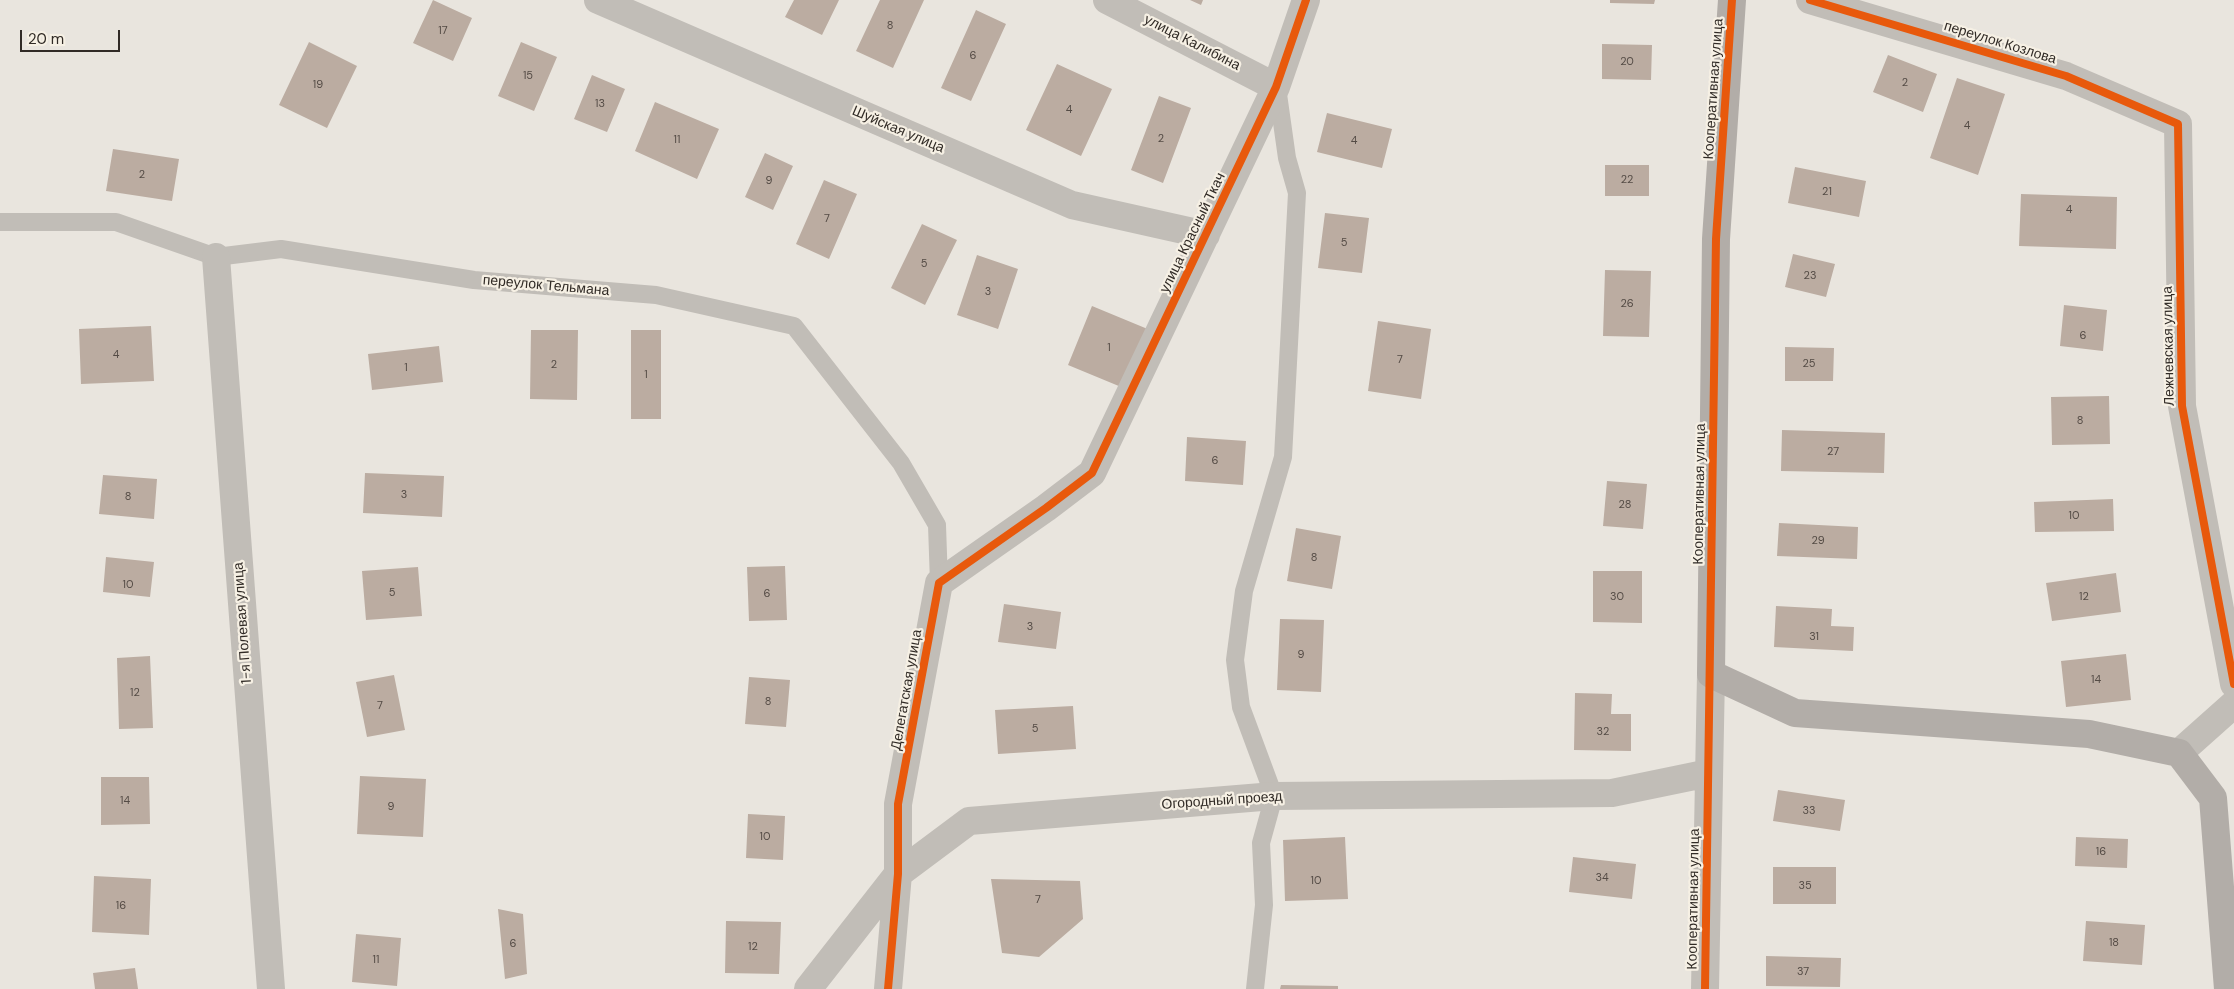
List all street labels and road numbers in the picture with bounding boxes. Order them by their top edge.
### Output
street label: улица Калибина [1141,12,1243,74]
street label: Кооперативная улица [1701,18,1727,160]
street label: переулок Козлова [1942,18,2058,68]
street label: Шуйская улица [849,103,947,157]
street label: улица Красный Ткач [1157,170,1229,296]
street label: переулок Тельмана [482,272,610,300]
street label: Лежневская улица [2160,286,2178,406]
street label: Кооперативная улица [1690,423,1710,565]
street label: 1-я Полевая улица [230,562,256,684]
street label: Делегатская улица [888,628,926,752]
street label: Огородный проезд [1161,788,1283,814]
street label: Кооперативная улица [1684,828,1704,970]

